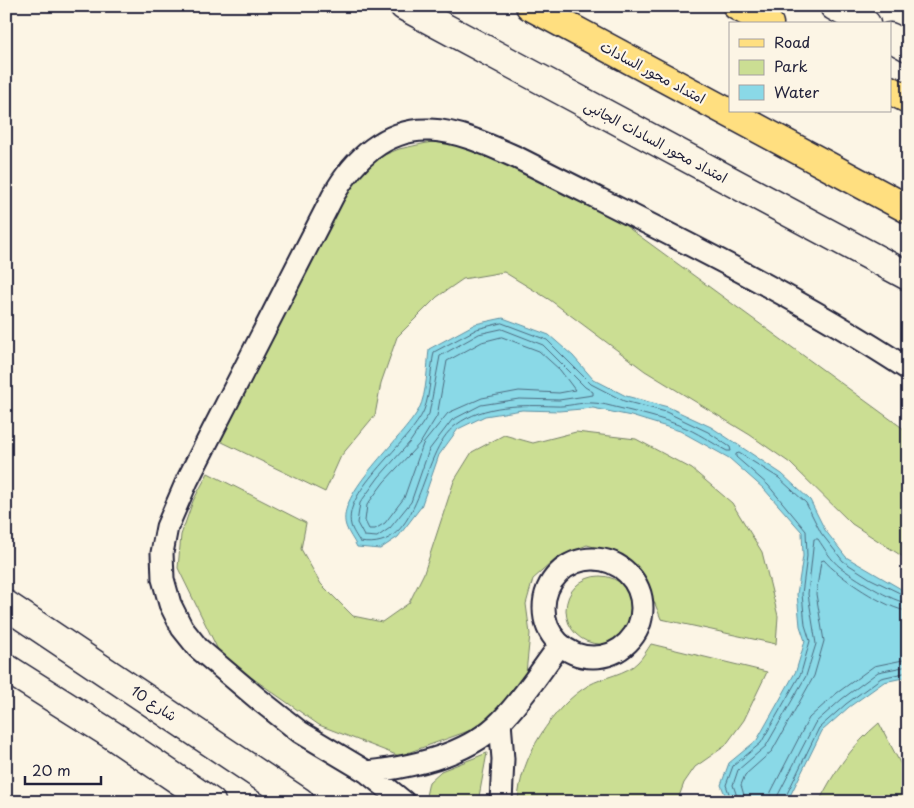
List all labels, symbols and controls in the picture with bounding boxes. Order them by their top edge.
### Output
legend [729,22,892,112]
text: Road [774,30,810,53]
street label: امتداد محور السادات [597,35,709,109]
text: Park [774,54,808,77]
text: Water [774,80,819,103]
street label: امتداد محور السادات الجانبى [581,94,731,188]
street label: شارع 10 [127,680,181,726]
scale bar [25,753,101,785]
text: 20 m [32,758,71,781]

